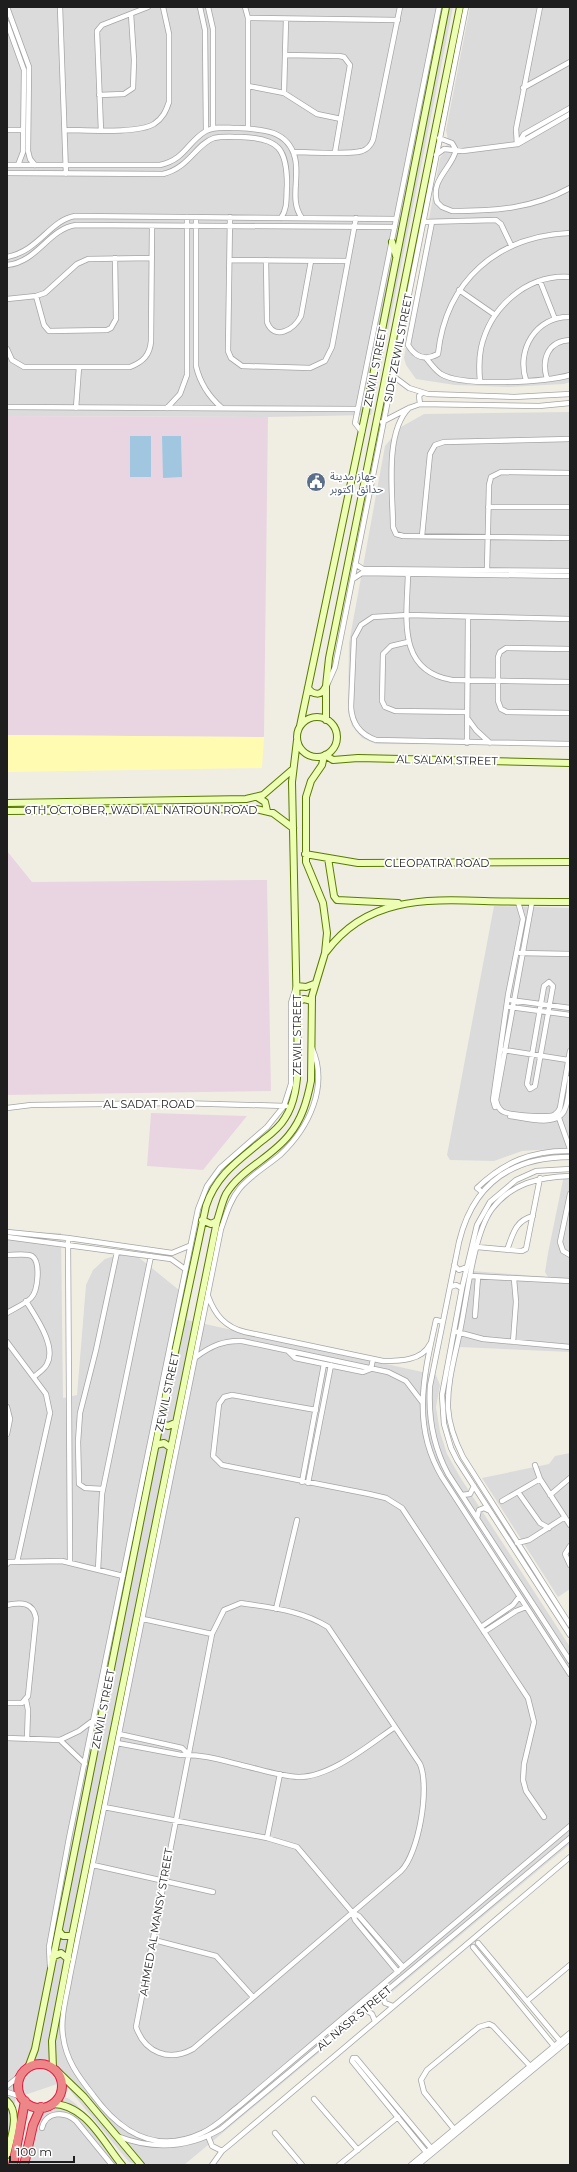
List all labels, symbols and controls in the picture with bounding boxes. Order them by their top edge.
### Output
street label: SIDE ZEWIL STREET [381,292,416,404]
street label: ZEWIL STREET [360,325,390,408]
place label: جهاز مدينة حدائق اكتوبر [329,469,384,496]
public building icon: جهاز مدينة حدائق اكتوبر [305,471,327,493]
street label: AL SALAM STREET [396,752,499,768]
street label: 6TH OCTOBER, WADI AL NATROUN ROAD [25,803,257,817]
street label: CLEOPATRA ROAD [385,856,489,870]
street label: ZEWIL STREET [290,994,304,1076]
street label: AL SADAT ROAD [103,1097,195,1111]
street label: ZEWIL STREET [152,1350,182,1433]
street label: ZEWIL STREET [88,1667,118,1750]
street label: AHMED AL MANSY STREET [136,1846,176,1997]
street label: AL NASR STREET [314,1982,395,2053]
scale bar [10,2138,74,2164]
text: 100 m [16,2144,52,2159]

